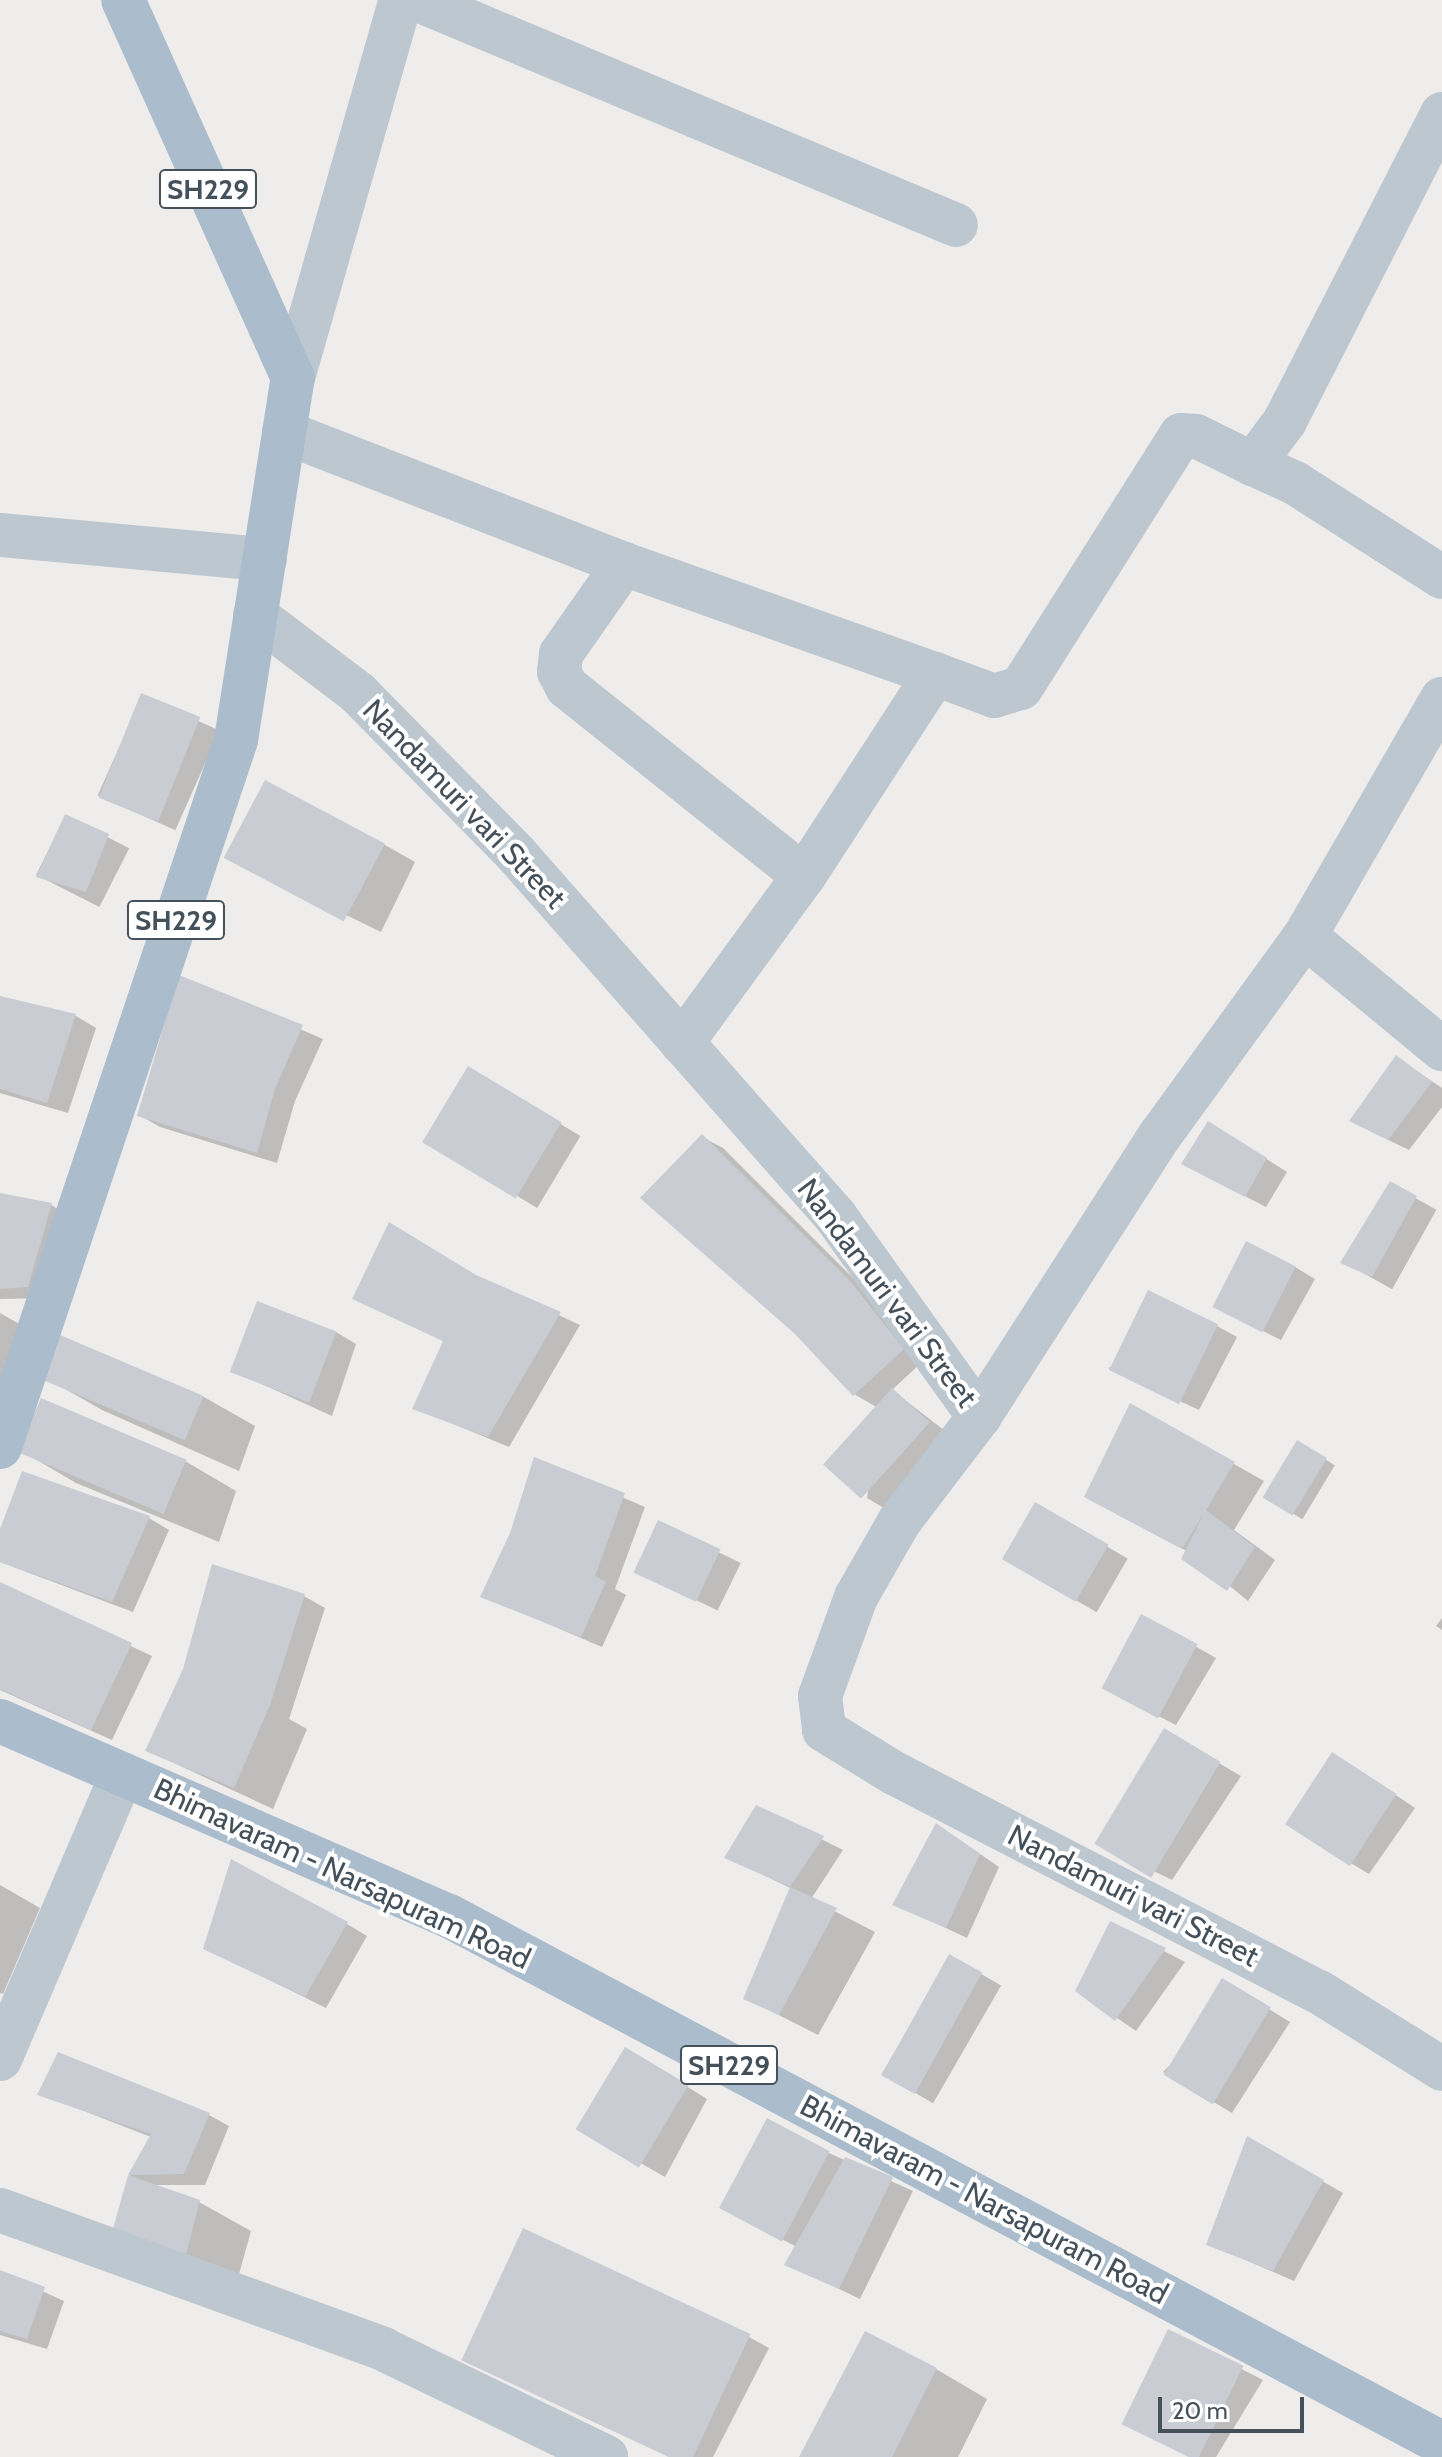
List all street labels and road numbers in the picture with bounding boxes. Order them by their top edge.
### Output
road number: SH229 [158,165,258,213]
street label: Nandamuri vari Street [355,692,573,916]
road number: SH229 [126,896,226,944]
street label: Nandamuri vari Street [789,1172,985,1414]
street label: Bhimavaram - Narsapuram Road [148,1771,536,1977]
street label: Nandamuri vari Street [1002,1817,1264,1975]
road number: SH229 [679,2041,779,2089]
street label: Bhimavaram - Narsapuram Road [794,2088,1174,2312]

